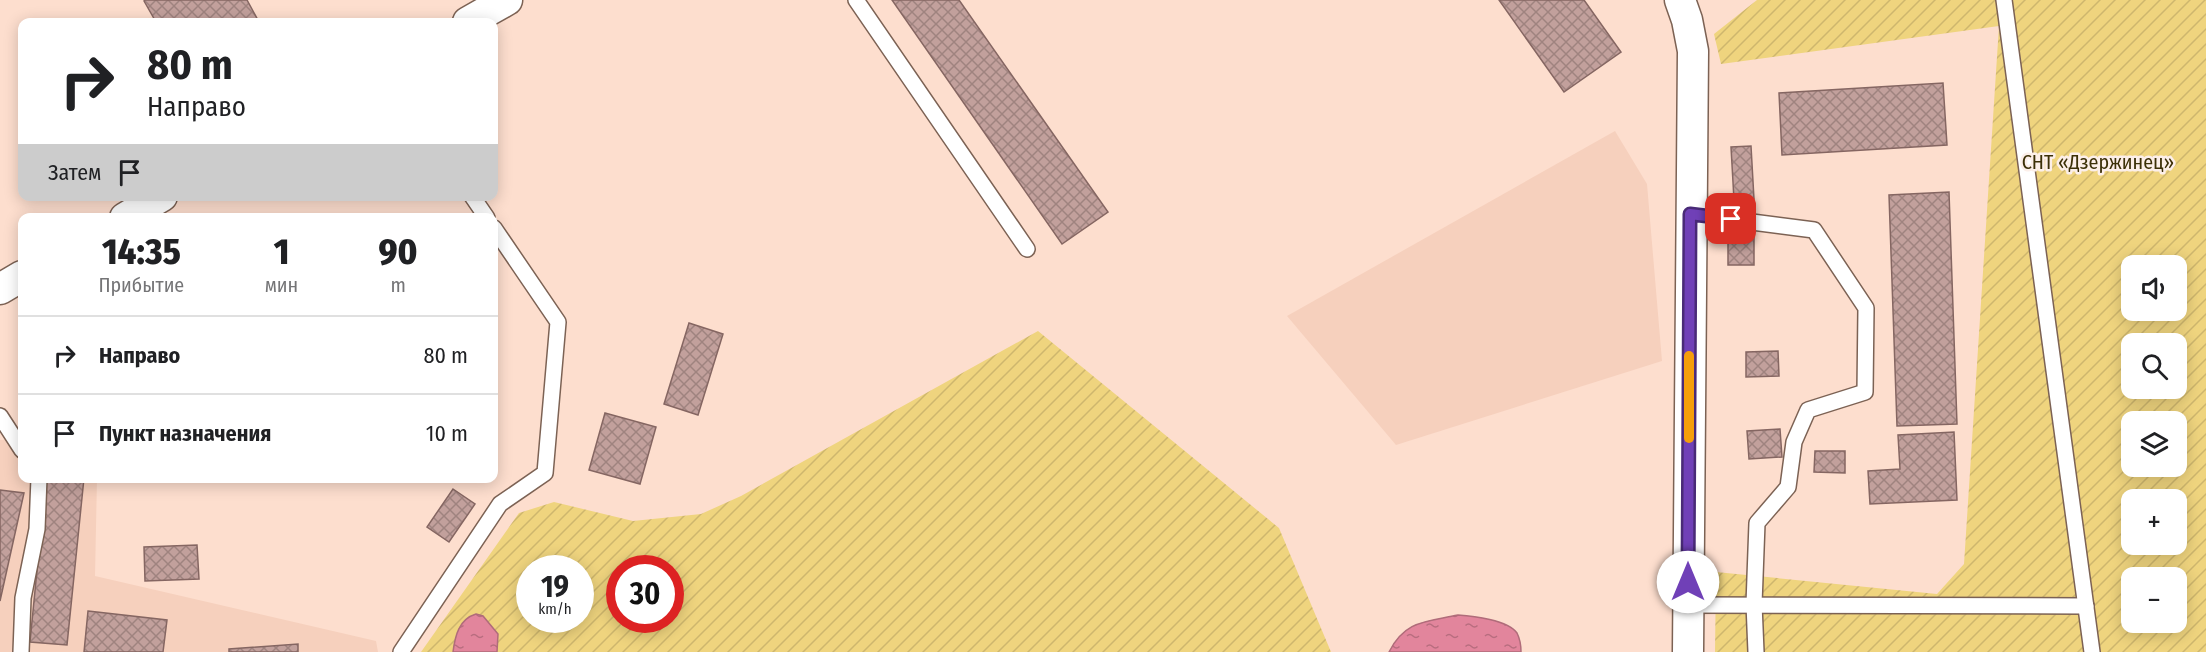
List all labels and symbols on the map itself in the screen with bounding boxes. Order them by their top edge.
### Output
park label: СНТ «Дзержинец» [2022,150,2174,174]
pin [1705,193,1756,244]
position arrow [1656,550,1720,614]
speed limit sign: 30 [606,555,684,633]

